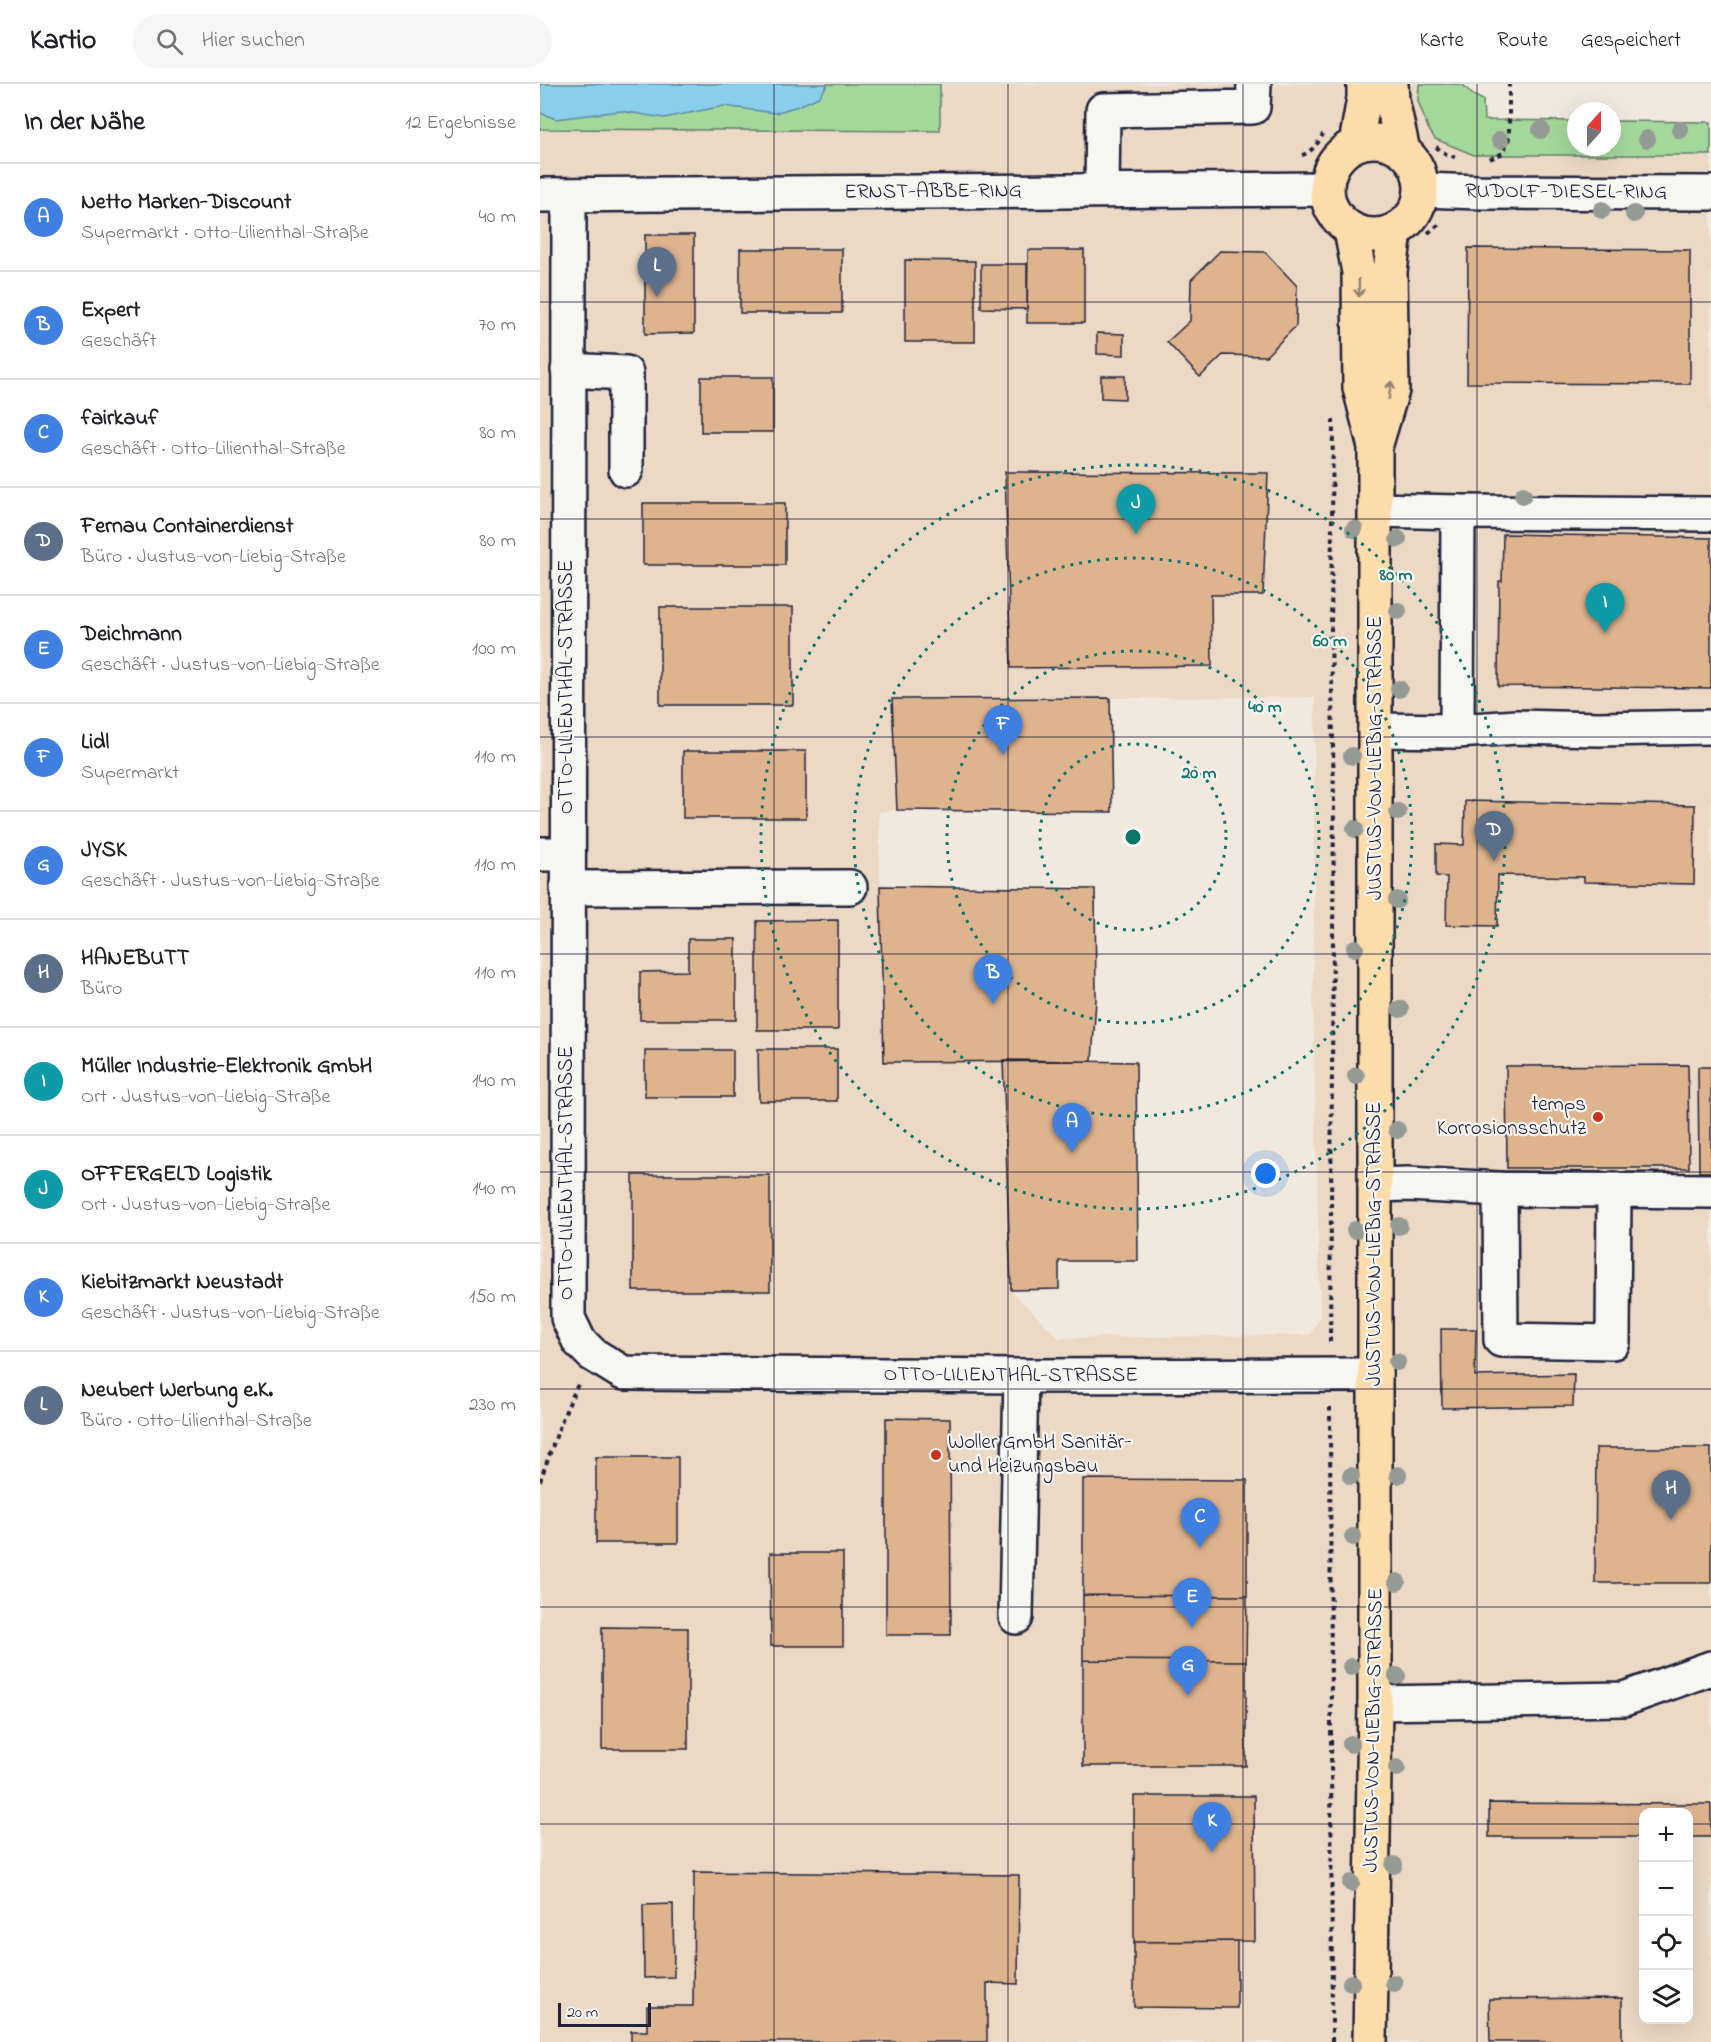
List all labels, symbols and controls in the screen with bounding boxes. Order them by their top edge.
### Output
search box [132,14,552,68]
text: Kartio [30,21,96,62]
icon: search [153,25,186,58]
text: Hier suchen [201,25,305,57]
text: Karte [1419,26,1464,56]
text: Route [1497,26,1548,56]
text: Gespeichert [1581,26,1681,56]
north arrow [1567,102,1621,156]
text: In der Nähe [24,104,145,142]
text: 12 Ergebnisse [405,109,516,138]
street label: ERNST-ABBE-RING [844,176,1022,208]
street label: RUDOLF-DIESEL-RING [1464,177,1667,208]
text: Netto Marken-Discount [81,187,291,219]
text: A [37,203,50,232]
text: 40 m [479,203,516,232]
text: Supermarkt · Otto-Lilienthal-Straße [81,219,369,248]
pin: L [638,248,676,297]
one-way arrow [1353,278,1365,298]
text: Expert [81,295,140,327]
text: B [37,311,50,340]
text: 70 m [479,311,516,340]
text: Geschäft [81,327,156,356]
one-way arrow [1385,381,1396,401]
text: fairkauf [81,403,158,435]
text: C [38,419,49,448]
text: 80 m [479,419,516,448]
text: Geschäft · Otto-Lilienthal-Straße [81,435,346,464]
pin: J [1116,484,1156,534]
text: Fernau Containerdienst [81,511,293,543]
text: D [36,527,51,556]
text: 80 m [479,527,516,556]
text: Büro · Justus-von-Liebig-Straße [81,543,346,572]
street label: OTTO-LILIENTHAL-STRASSE [552,560,582,814]
text: 80 m [1379,563,1413,589]
pin: I [1586,584,1624,633]
street label: JUSTUS-VON-LIEBIG-STRASSE [1361,616,1391,900]
text: Deichmann [81,619,182,651]
text: 60 m [1313,629,1347,655]
text: E [37,635,50,664]
text: 100 m [472,635,516,664]
text: Geschäft · Justus-von-Liebig-Straße [81,651,380,680]
text: 40 m [1248,695,1282,721]
pin: F [984,706,1022,755]
text: Lidl [81,727,109,759]
text: F [37,743,50,772]
text: 110 m [474,743,516,772]
text: Supermarkt [81,759,179,788]
text: 20 m [1180,761,1217,787]
pin: D [1474,812,1514,861]
centre of rings [1123,827,1143,847]
text: JYSK [81,835,127,867]
text: G [37,851,50,880]
text: 110 m [474,851,516,880]
text: Geschäft · Justus-von-Liebig-Straße [81,867,380,896]
text: HANEBUTT [81,943,189,975]
pin: B [974,954,1012,1004]
text: H [38,959,49,988]
text: 110 m [474,959,516,988]
text: Büro [81,975,122,1004]
street label: OTTO-LILIENTHAL-STRASSE [552,1046,582,1300]
text: Müller Industrie-Elektronik GmbH [81,1051,372,1083]
text: I [41,1067,46,1096]
text: 140 m [472,1067,516,1096]
text: Ort · Justus-von-Liebig-Straße [81,1083,331,1112]
place label: temps Korrosionsschutz [1437,1090,1586,1144]
street label: JUSTUS-VON-LIEBIG-STRASSE [1360,1102,1390,1386]
pin: A [1052,1104,1092,1153]
marker: temps Korrosionsschutz [1591,1110,1605,1124]
text: OFFERGELD Logistik [81,1159,272,1191]
your location [1251,1159,1280,1188]
text: J [39,1175,48,1204]
text: 140 m [472,1175,516,1204]
text: Ort · Justus-von-Liebig-Straße [81,1191,331,1220]
text: Kiebitzmarkt Neustadt [81,1267,283,1299]
text: K [39,1283,48,1312]
text: 150 m [469,1283,516,1312]
text: Geschäft · Justus-von-Liebig-Straße [81,1299,380,1328]
street label: OTTO-LILIENTHAL-STRASSE [883,1360,1138,1391]
text: Neubert Werbung e.K. [81,1375,273,1407]
text: L [40,1391,47,1420]
text: 230 m [469,1391,516,1420]
text: Büro · Otto-Lilienthal-Straße [81,1407,312,1436]
place label: Woller GmbH Sanitär- und Heizungsbau [948,1428,1132,1484]
marker: Woller GmbH Sanitär- und Heizungsbau [929,1448,943,1462]
pin: H [1652,1470,1690,1520]
pin: C [1180,1498,1220,1548]
pin: E [1172,1578,1212,1628]
street label: JUSTUS-VON-LIEBIG-STRASSE [1357,1587,1391,1873]
pin: G [1168,1646,1208,1696]
pin: K [1192,1802,1232,1852]
map controls [1639,1808,1693,2024]
button: + [1639,1808,1693,1862]
button: − [1639,1862,1693,1916]
button: locate [1639,1916,1693,1970]
button: layers [1639,1970,1693,2024]
scale bar [558,2000,651,2028]
text: 20 m [567,2001,598,2025]

